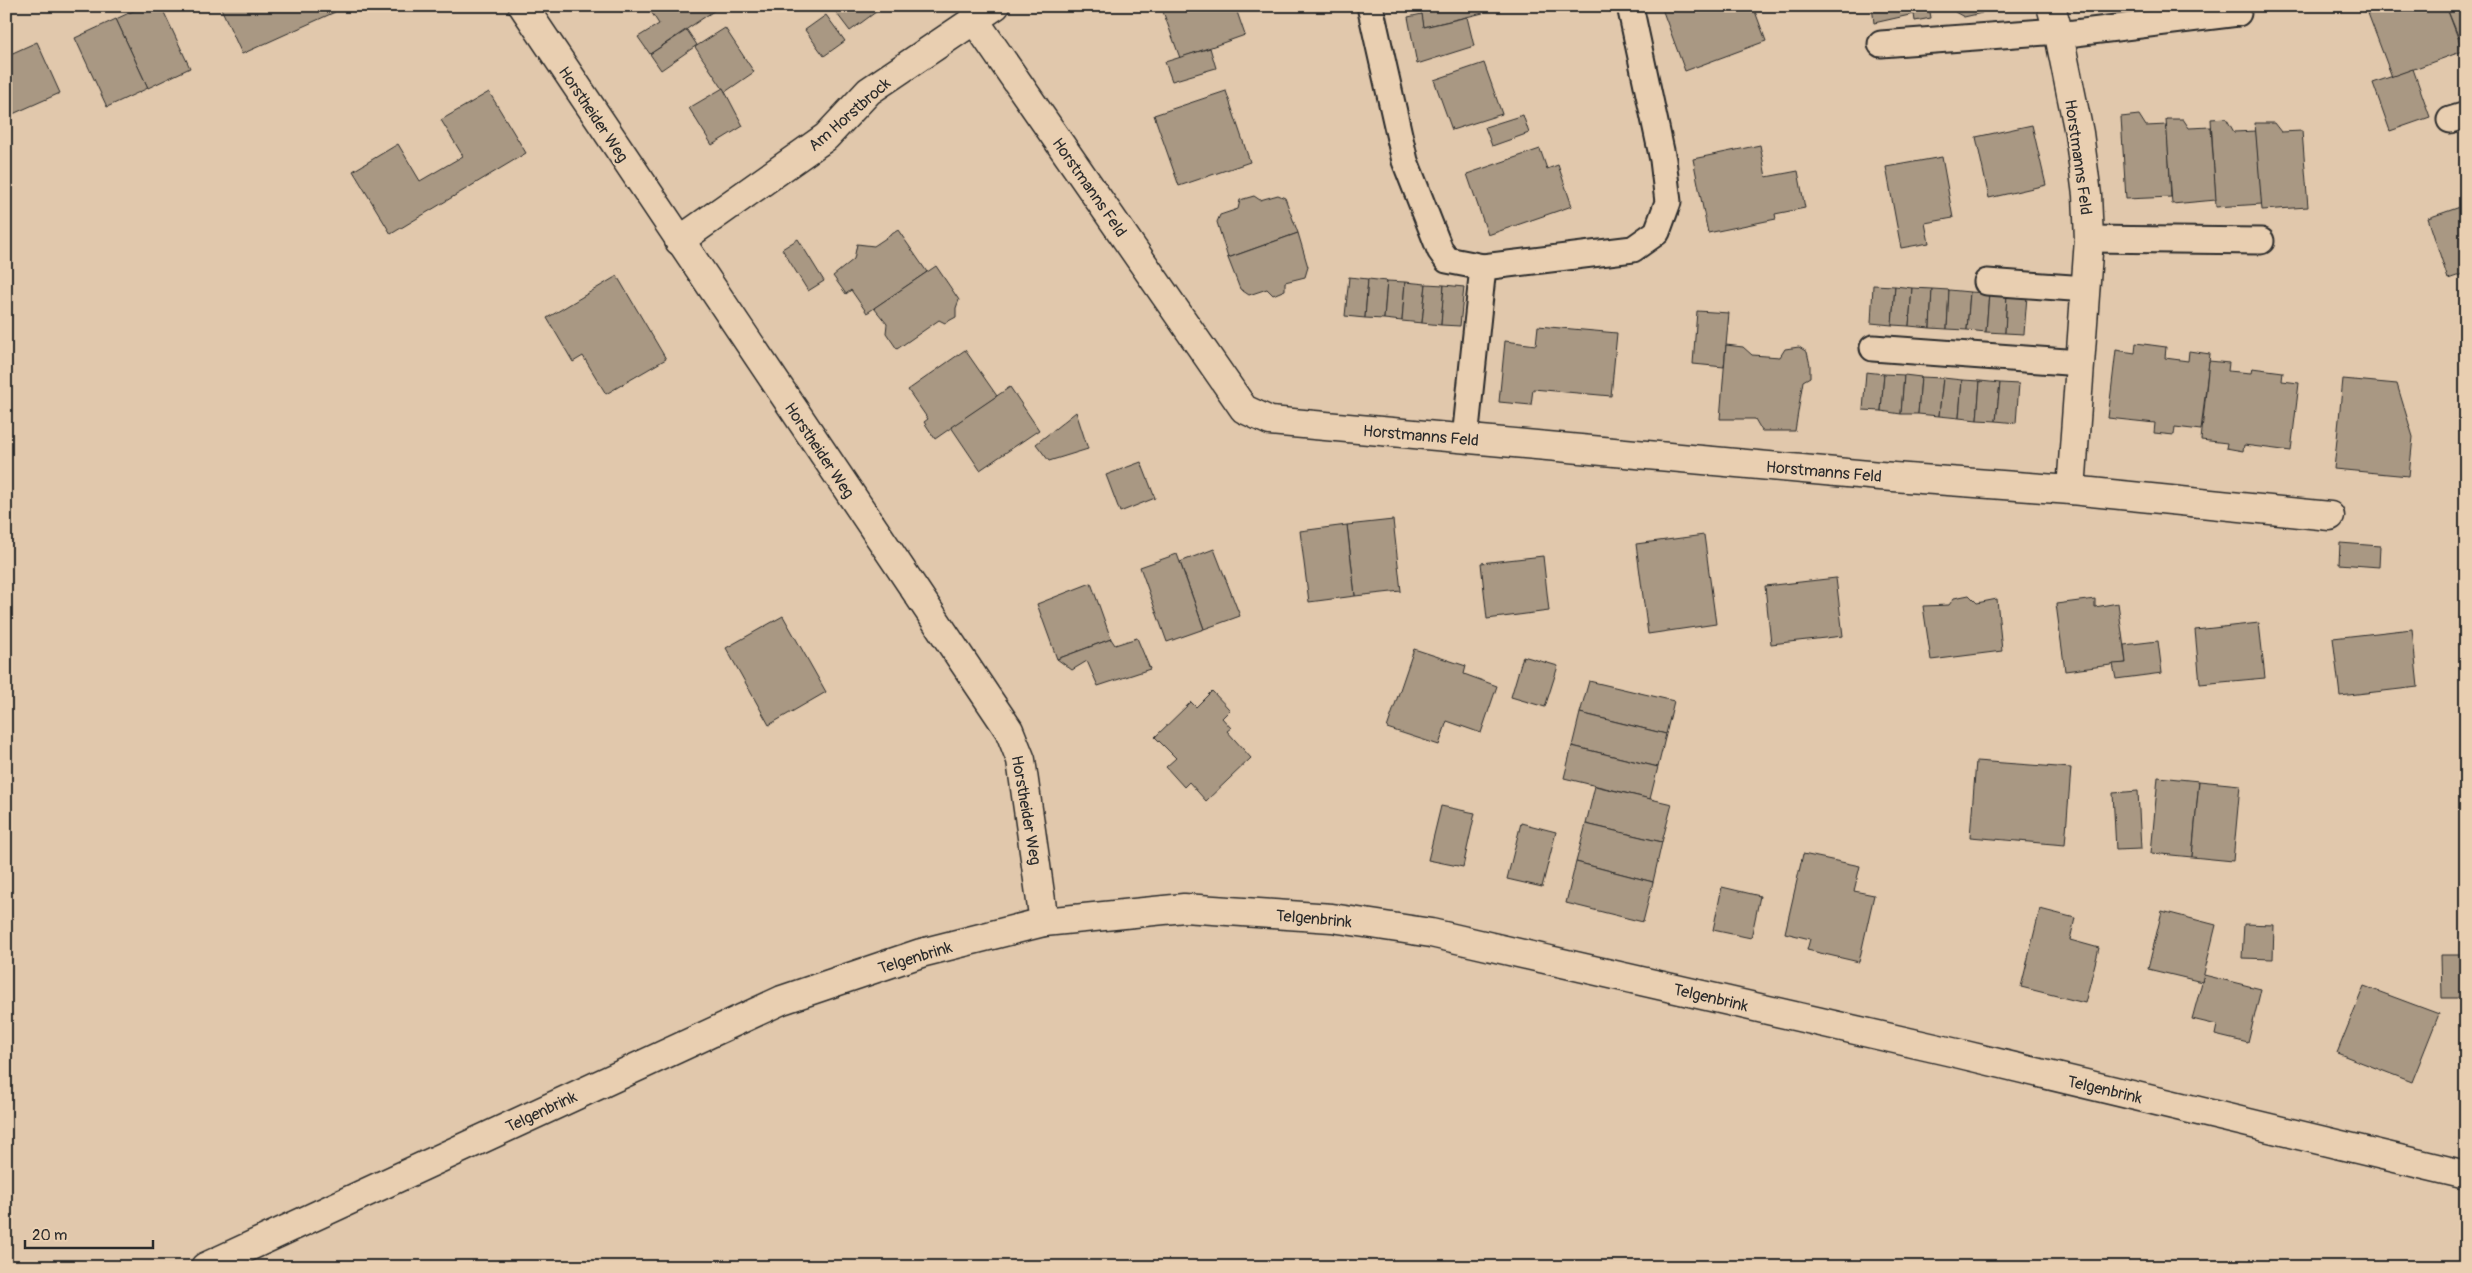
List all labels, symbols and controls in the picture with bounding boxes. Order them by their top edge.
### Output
street label: Horstheider Weg [554,63,632,166]
street label: Am Horstbrock [804,73,895,156]
street label: Horstmanns Feld [2060,98,2096,216]
street label: Horstmanns Feld [1048,134,1131,241]
street label: Horstheider Weg [780,399,858,502]
street label: Horstmanns Feld [1362,421,1480,451]
street label: Horstmanns Feld [1765,457,1883,487]
street label: Horstheider Weg [1007,754,1045,867]
street label: Telgenbrink [1275,906,1353,932]
street label: Telgenbrink [876,937,955,979]
street label: Telgenbrink [1671,980,1750,1016]
street label: Telgenbrink [2065,1072,2144,1108]
street label: Telgenbrink [503,1087,581,1137]
scale bar [25,1218,152,1250]
text: 20 m [32,1226,67,1245]

